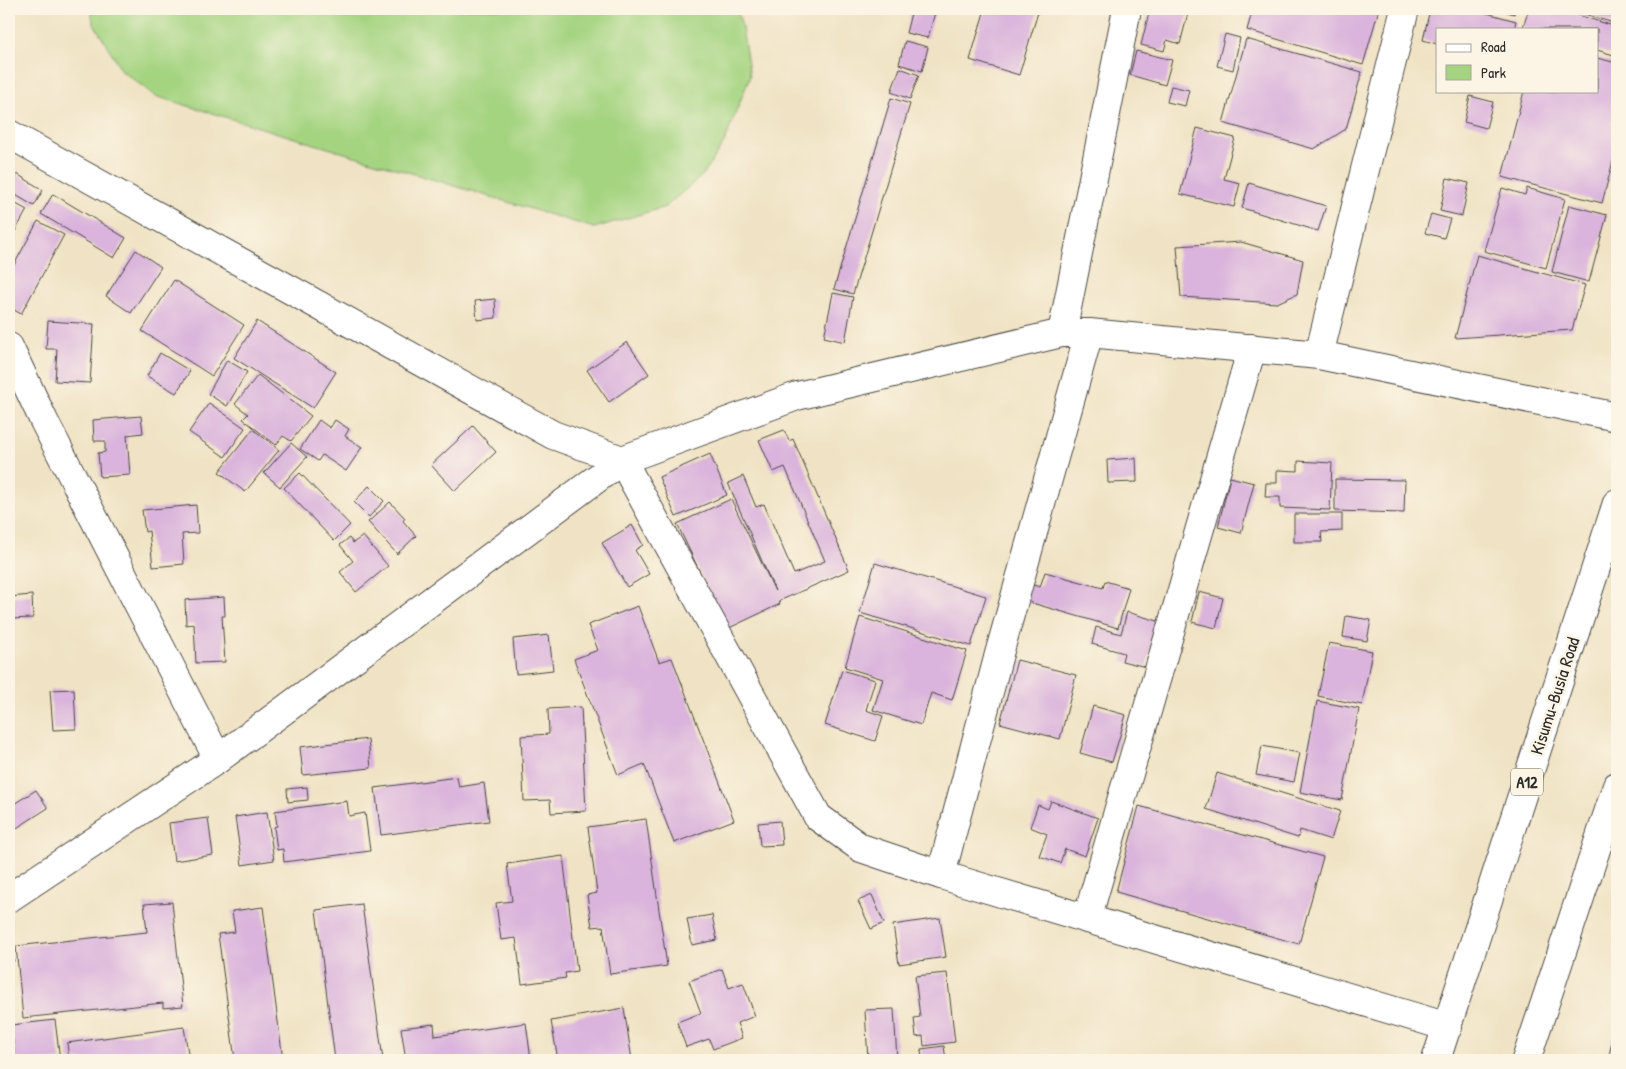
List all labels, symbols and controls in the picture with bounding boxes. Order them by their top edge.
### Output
legend [1436,28,1598,92]
text: Road [1481,36,1506,57]
text: Park [1481,62,1506,83]
street label: Kisumu-Busia Road [1524,634,1585,758]
road number: A12 [1511,769,1543,796]

